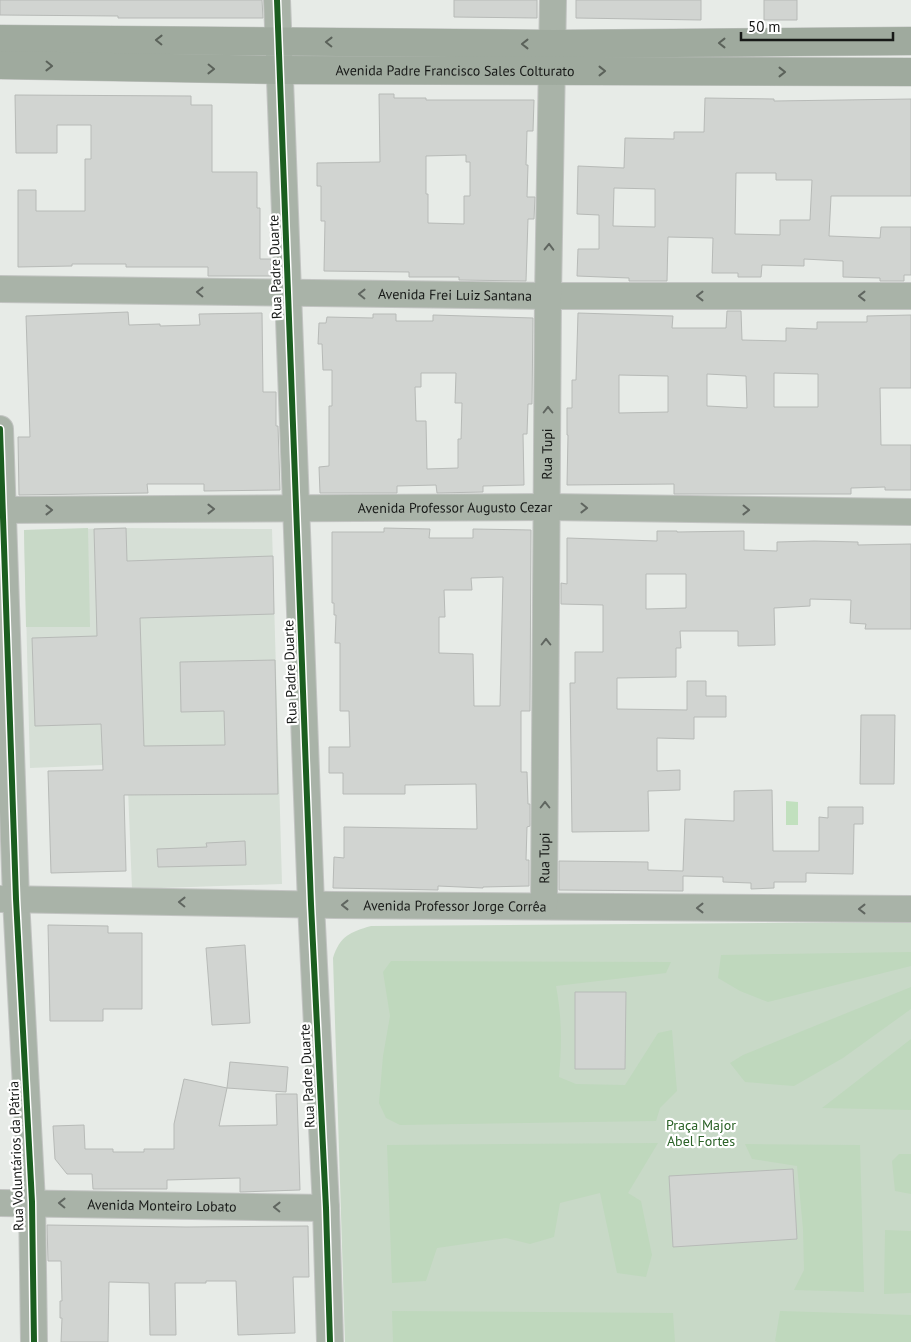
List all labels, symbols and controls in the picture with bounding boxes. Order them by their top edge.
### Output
scale bar [741,10,894,42]
text: 50 m [748,17,781,36]
one-way arrow [155,35,163,45]
one-way arrow [324,37,332,47]
one-way arrow [718,38,726,48]
one-way arrow [521,39,528,49]
one-way arrow [45,61,53,71]
street label: Avenida Padre Francisco Sales Colturato [335,61,574,80]
one-way arrow [208,64,215,74]
one-way arrow [598,66,606,76]
one-way arrow [778,67,786,77]
street label: Rua Padre Duarte [264,215,286,319]
one-way arrow [544,243,554,250]
street label: Avenida Frei Luiz Santana [378,285,532,305]
one-way arrow [196,287,204,297]
one-way arrow [358,289,366,299]
one-way arrow [696,291,704,301]
one-way arrow [858,291,866,301]
one-way arrow [543,405,553,413]
street label: Rua Tupi [538,428,556,480]
street label: Avenida Professor Augusto Cezar [358,498,553,517]
one-way arrow [580,502,588,513]
one-way arrow [207,504,215,515]
one-way arrow [45,505,53,515]
one-way arrow [742,505,750,515]
street label: Rua Padre Duarte [279,620,301,724]
one-way arrow [541,638,551,646]
one-way arrow [540,800,550,808]
street label: Rua Tupi [535,832,553,884]
street label: Avenida Professor Jorge Corrêa [363,896,547,915]
one-way arrow [178,897,186,907]
one-way arrow [341,900,348,910]
one-way arrow [696,903,704,913]
one-way arrow [858,904,866,914]
street label: Rua Padre Duarte [295,1023,319,1129]
street label: Rua Voluntários da Pátria [4,1081,28,1231]
park label: Praça Major Abel Fortes [666,1116,736,1150]
street label: Avenida Monteiro Lobato [87,1195,237,1216]
one-way arrow [58,1197,66,1208]
one-way arrow [273,1201,281,1212]

